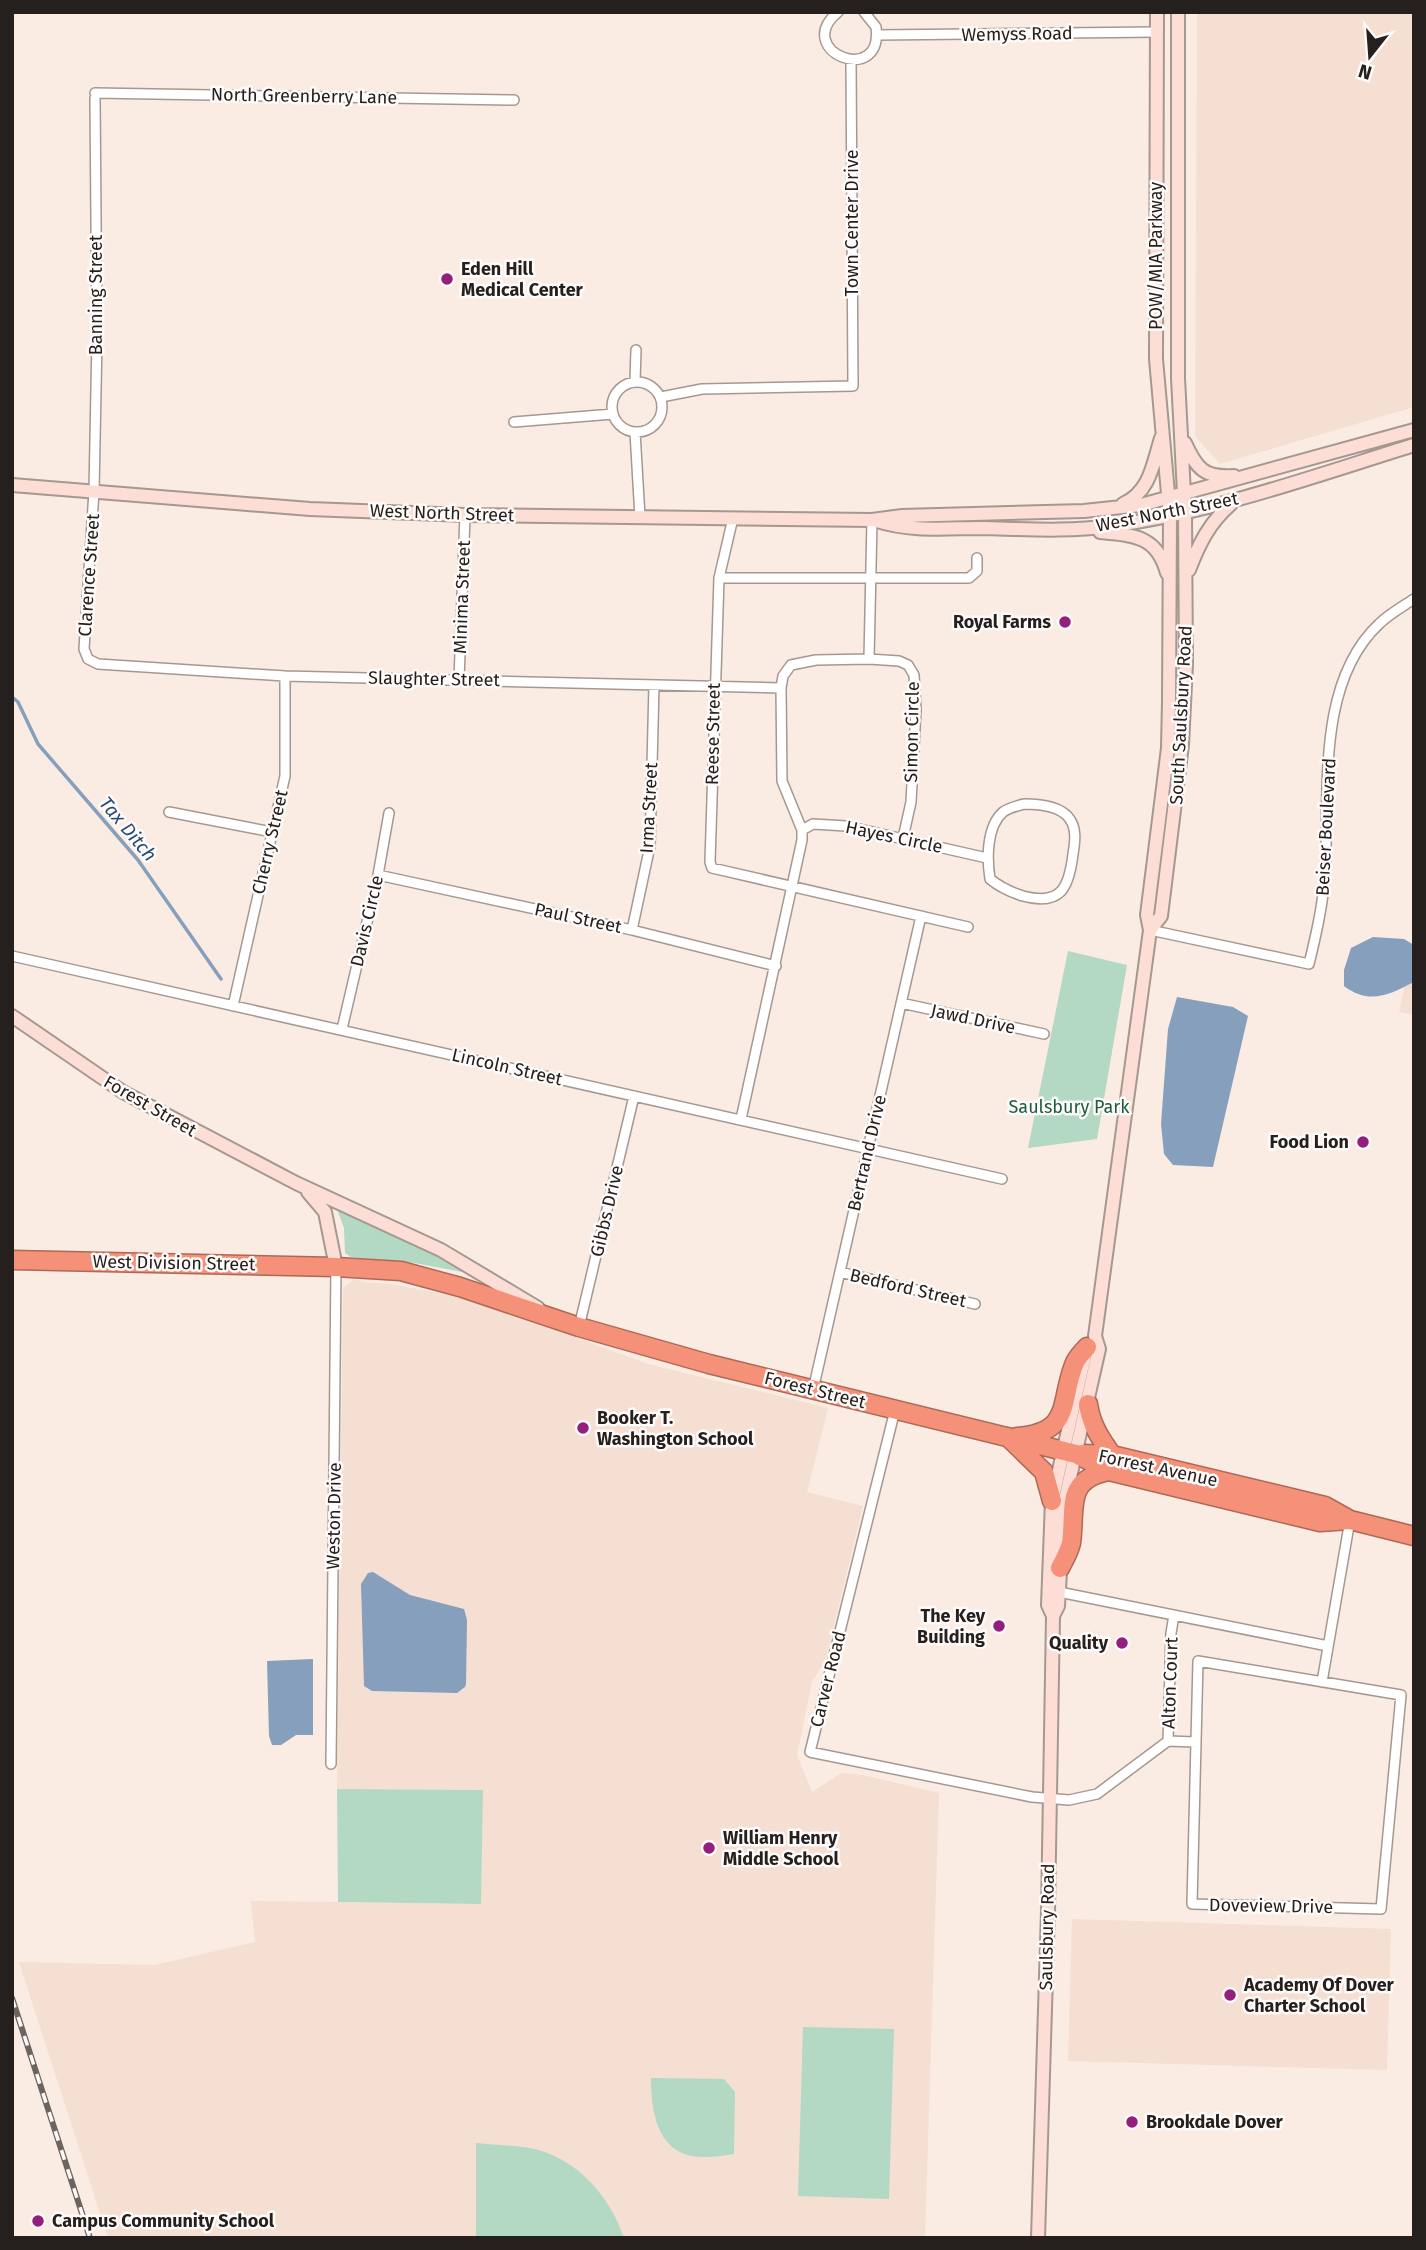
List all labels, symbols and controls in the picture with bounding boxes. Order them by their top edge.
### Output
north arrow [1335,21,1405,91]
street label: Wemyss Road [961,22,1073,46]
text: N [1356,59,1375,85]
street label: North Greenberry Lane [211,83,397,109]
street label: Town Center Drive [841,149,863,297]
street label: POW/MIA Parkway [1145,182,1167,330]
street label: Banning Street [85,234,107,355]
place label: Eden Hill Medical Center [461,258,584,301]
marker: Eden Hill Medical Center [439,271,455,287]
street label: West North Street [1094,487,1241,537]
street label: West North Street [369,499,515,527]
street label: Clarence Street [74,512,104,637]
street label: Minima Street [449,539,475,654]
place label: Royal Farms [953,611,1051,633]
marker: Royal Farms [1057,614,1073,630]
street label: South Saulsbury Road [1165,625,1197,805]
street label: Slaughter Street [368,667,501,691]
street label: Simon Circle [900,681,924,783]
street label: Reese Street [701,682,725,785]
street label: Beiser Boulevard [1311,757,1341,897]
street label: Irma Street [636,761,662,854]
street label: Cherry Street [247,787,293,896]
water label: Tax Ditch [94,792,162,866]
street label: Hayes Circle [843,816,945,858]
street label: Davis Circle [346,873,388,969]
street label: Paul Street [532,898,624,938]
street label: Jawd Drive [929,999,1017,1039]
street label: Lincoln Street [450,1044,565,1091]
street label: Forest Street [100,1071,201,1142]
street label: Bertrand Drive [843,1093,891,1213]
park label: Saulsbury Park [1009,1096,1130,1118]
place label: Food Lion [1270,1131,1349,1153]
marker: Food Lion [1355,1134,1371,1150]
street label: Gibbs Drive [586,1163,628,1259]
street label: West Division Street [92,1251,256,1275]
street label: Bedford Street [848,1264,969,1312]
street label: Forest Street [762,1367,868,1413]
place label: Booker T. Washington School [597,1407,754,1450]
marker: Booker T. Washington School [575,1420,591,1436]
street label: Forrest Avenue [1096,1445,1220,1491]
street label: Weston Drive [322,1462,346,1570]
place label: The Key Building [917,1605,986,1648]
marker: The Key Building [991,1618,1007,1634]
street label: Carver Road [805,1629,851,1729]
place label: Quality [1049,1632,1109,1654]
marker: Quality [1114,1635,1130,1651]
street label: Alton Court [1157,1636,1183,1729]
place label: William Henry Middle School [723,1827,840,1870]
marker: William Henry Middle School [701,1840,717,1856]
street label: Saulsbury Road [1035,1863,1059,1991]
street label: Doveview Drive [1209,1894,1333,1918]
place label: Academy Of Dover Charter School [1243,1974,1395,2017]
marker: Academy Of Dover Charter School [1222,1987,1238,2003]
place label: Brookdale Dover [1146,2111,1284,2133]
marker: Brookdale Dover [1124,2114,1140,2130]
place label: Campus Community School [52,2210,275,2232]
marker: Campus Community School [30,2213,46,2229]

